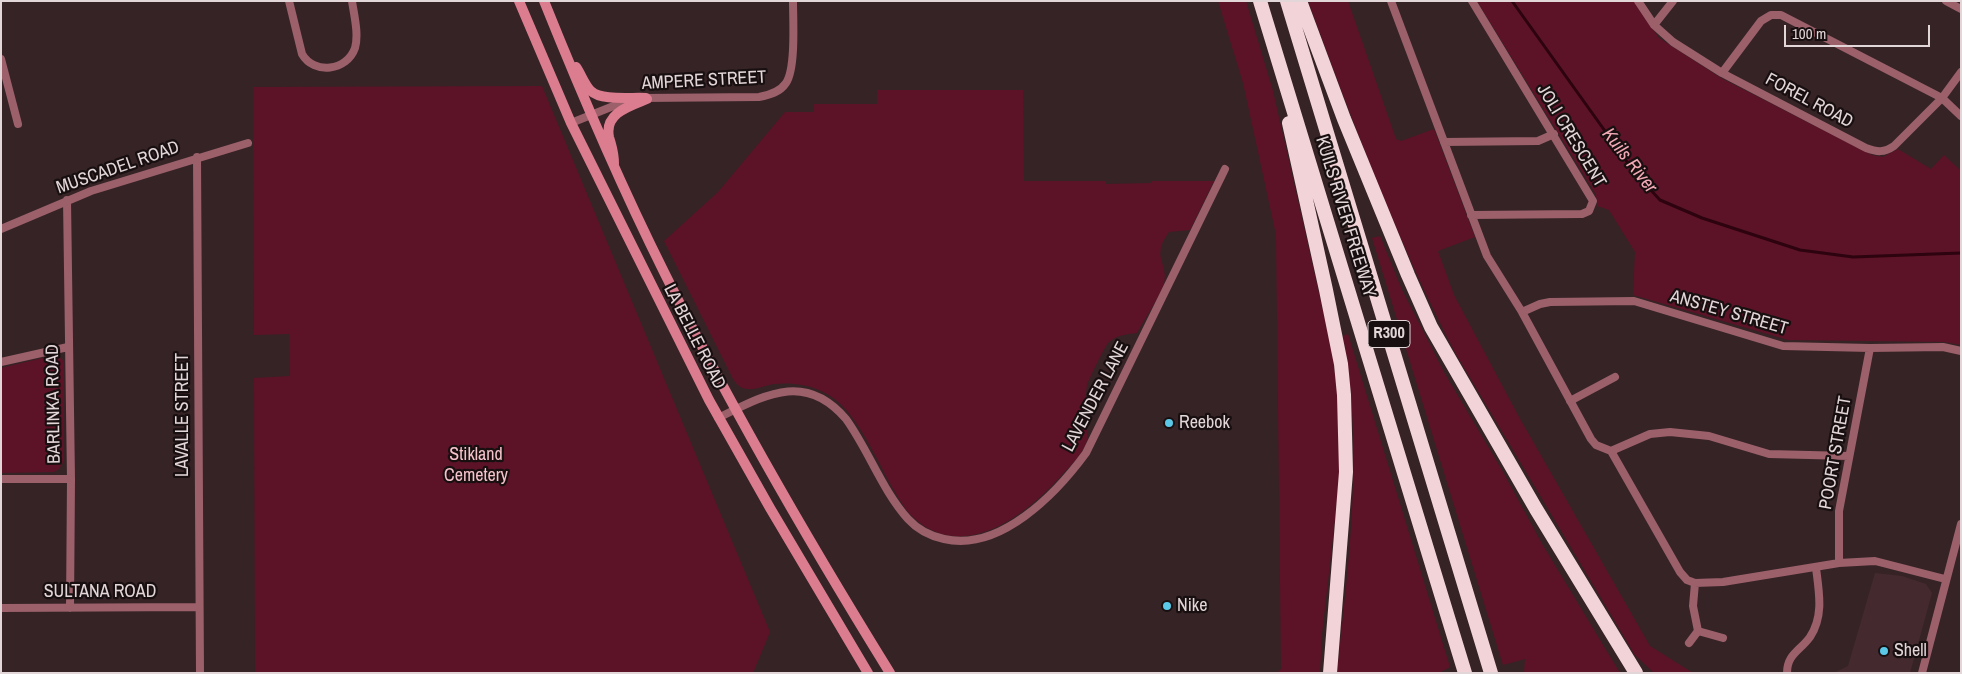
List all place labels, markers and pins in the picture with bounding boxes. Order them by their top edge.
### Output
place label: Reebok [1179,412,1230,434]
marker: Reebok [1163,417,1175,429]
place label: Nike [1177,595,1207,617]
marker: Nike [1161,600,1173,612]
place label: Shell [1894,640,1927,662]
marker: Shell [1878,645,1890,657]

